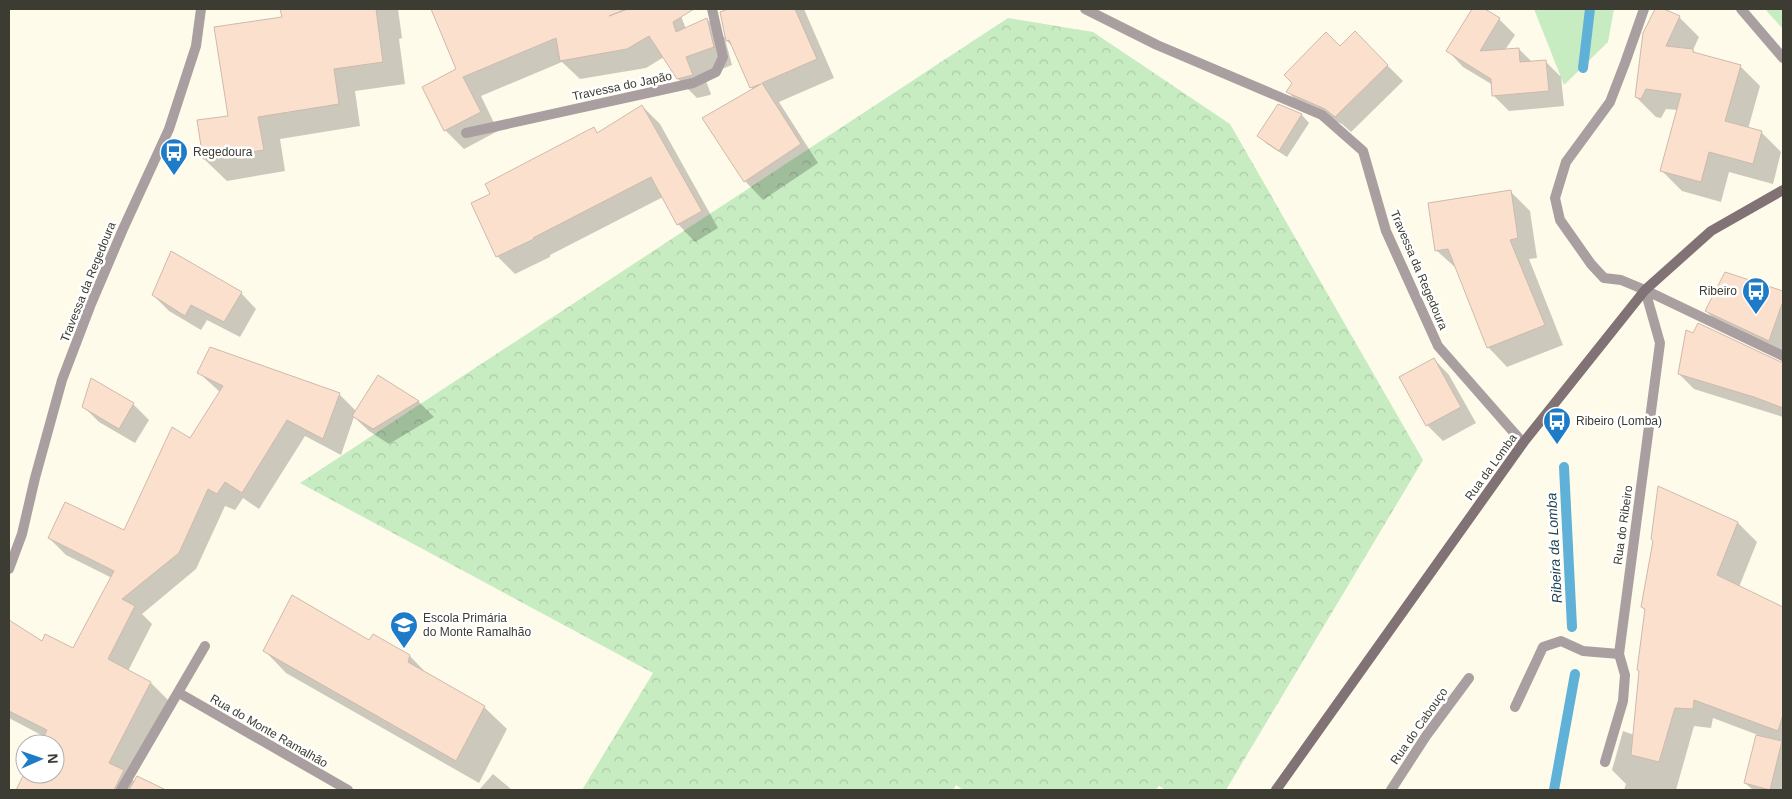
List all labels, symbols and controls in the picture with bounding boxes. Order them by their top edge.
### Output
street label: Travessa do Japão [571,69,673,103]
bus stop icon: Regedoura [159,137,189,176]
place label: Regedoura [193,145,253,159]
street label: Travessa da Regedoura [1387,208,1451,332]
street label: Travessa da Regedoura [57,220,119,344]
bus stop icon: Ribeiro [1741,276,1771,315]
place label: Ribeiro [1699,284,1737,298]
bus stop icon: Ribeiro (Lomba) [1542,406,1572,445]
place label: Ribeiro (Lomba) [1576,414,1662,428]
street label: Rua da Lomba [1462,431,1520,503]
street label: Rua do Ribeiro [1610,484,1636,566]
water label: Ribeira da Lomba [1543,492,1565,604]
school or university icon: Escola Primária do Monte Ramalhão [389,610,419,649]
place label: Escola Primária do Monte Ramalhão [423,611,531,639]
street label: Rua do Cabouço [1387,685,1451,767]
street label: Rua do Monte Ramalhão [208,692,331,771]
north arrow [15,734,65,784]
text: N [45,753,61,764]

